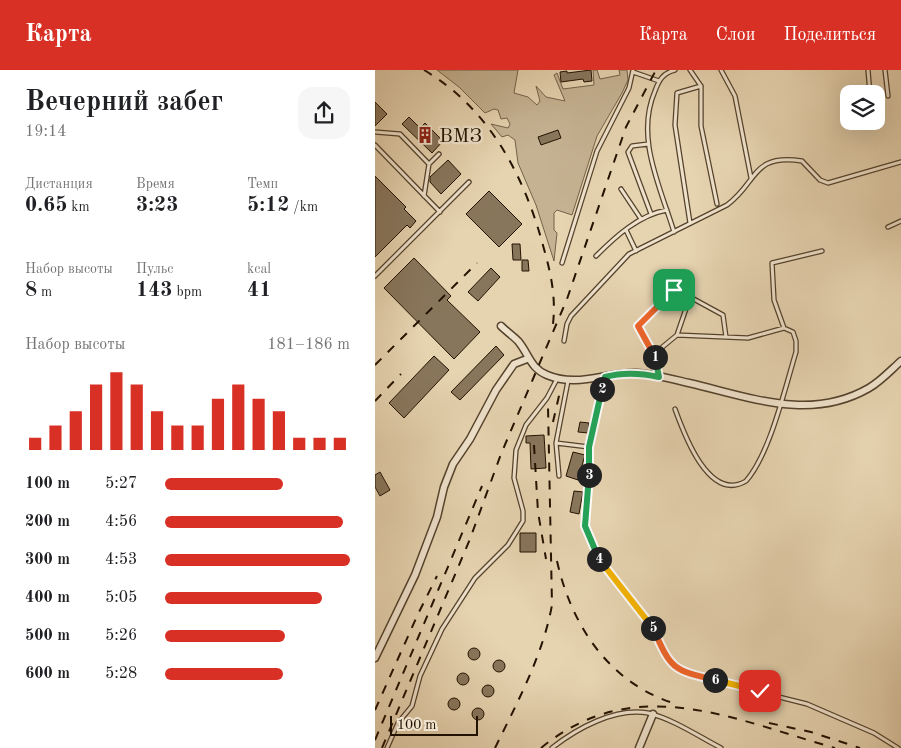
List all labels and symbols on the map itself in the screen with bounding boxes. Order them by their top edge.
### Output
building icon: ВМЗ [415,125,435,145]
place label: ВМЗ [439,127,482,147]
pin [653,269,695,311]
pin: 1 [643,344,667,370]
pin: 2 [589,376,615,402]
pin: 3 [577,462,601,488]
pin: 4 [587,546,611,572]
pin: 5 [641,616,665,640]
pin: 6 [703,668,727,692]
pin [739,670,781,712]
scale bar [390,713,477,736]

